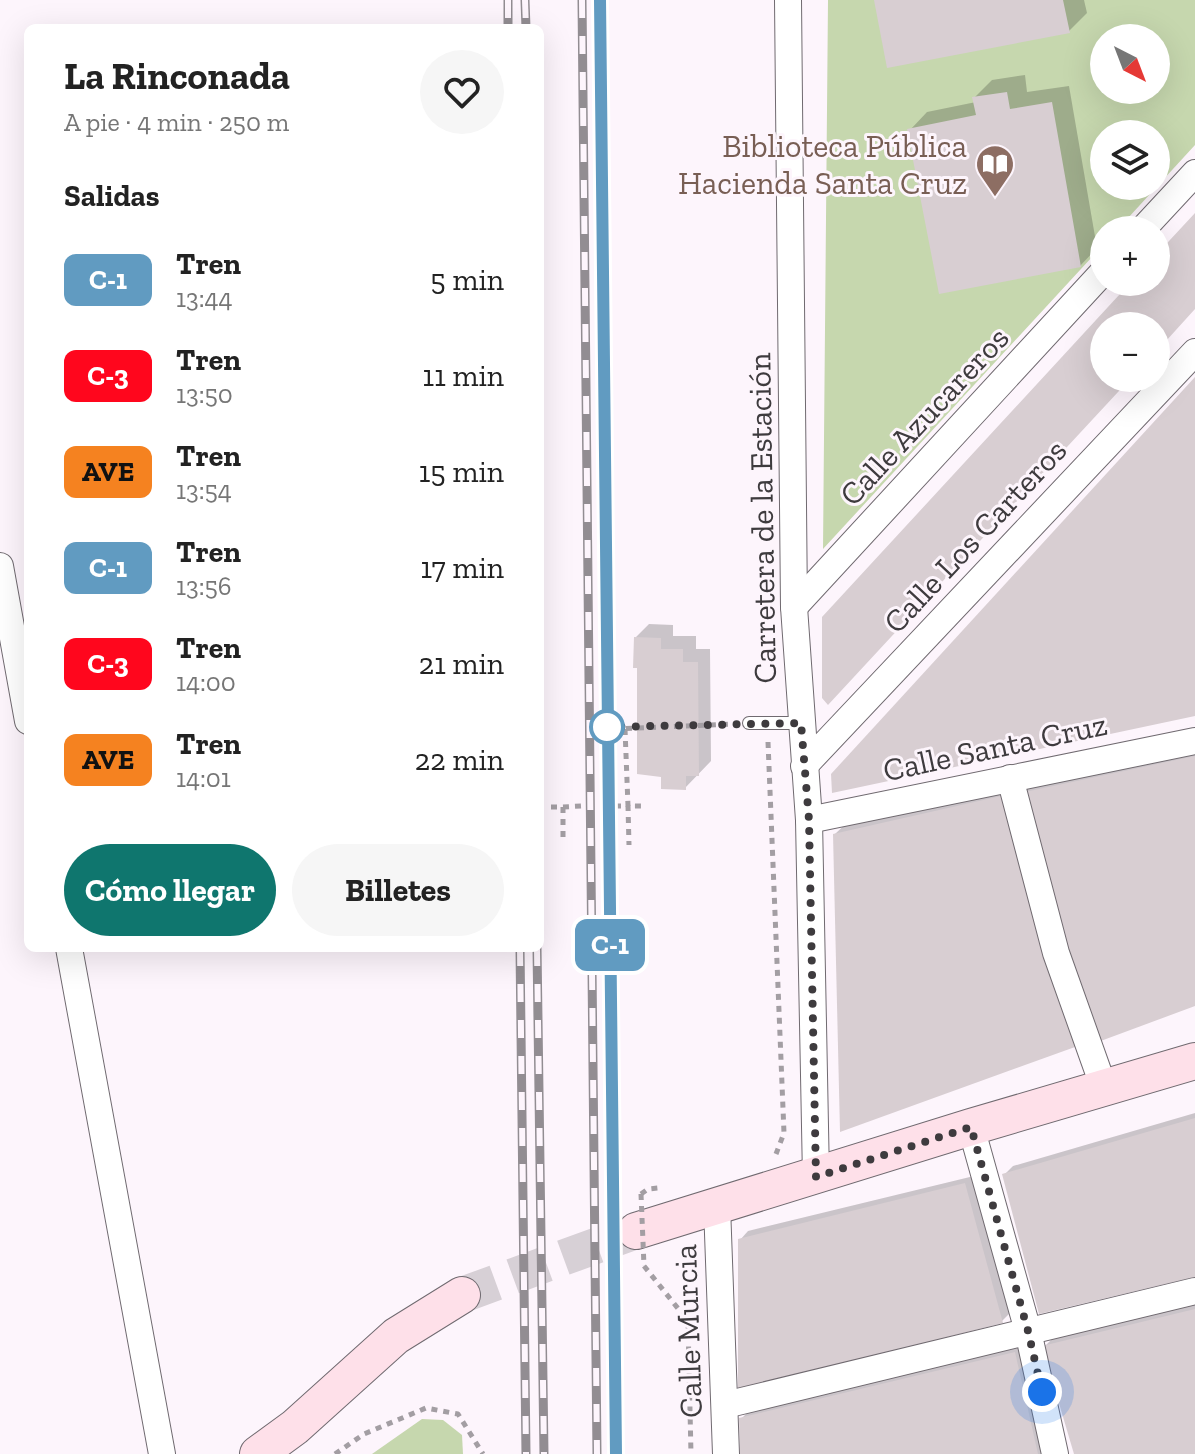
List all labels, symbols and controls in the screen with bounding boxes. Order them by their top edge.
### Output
north arrow [1090,24,1170,104]
map controls [1090,24,1170,392]
button: heart [420,50,504,134]
text: La Rinconada [64,53,290,99]
text: A pie · 4 min · 250 m [64,106,289,138]
button: layers [1090,120,1170,200]
place label: Biblioteca Pública Hacienda Santa Cruz [678,127,967,202]
library icon: Biblioteca Pública Hacienda Santa Cruz [974,143,1016,198]
text: Salidas [64,178,159,214]
button: + [1090,216,1170,296]
text: Tren [176,246,241,282]
text: 5 min [430,262,504,298]
text: C-1 [89,263,127,296]
text: 13:44 [176,282,233,314]
button: − [1090,312,1170,392]
street label: Calle Azucareros [831,319,1017,513]
text: Tren [176,342,241,378]
street label: Carretera de la Estación [740,352,784,684]
text: 11 min [423,358,504,394]
text: C-3 [87,359,129,392]
text: 13:50 [176,378,233,410]
street label: Calle Los Carteros [876,431,1074,641]
text: Tren [176,438,241,474]
text: 15 min [419,454,504,490]
text: AVE [82,455,134,488]
text: 13:54 [176,474,232,506]
text: Tren [176,534,241,570]
text: 17 min [421,550,504,586]
text: C-1 [89,551,127,584]
text: 13:56 [176,570,232,602]
text: Tren [176,630,241,666]
text: 21 min [419,646,504,682]
text: C-3 [87,647,129,680]
text: 14:00 [176,666,236,698]
street label: Calle Santa Cruz [880,705,1110,789]
unlabelled marker [590,710,624,744]
text: Tren [176,726,241,762]
text: 22 min [415,742,504,778]
text: AVE [82,743,134,776]
text: 14:01 [176,762,231,794]
button: Cómo llegar [64,844,276,936]
button: Billetes [292,844,504,936]
line badge: C-1 [564,919,656,971]
text: C-1 [591,928,629,961]
street label: Calle Murcia [666,1244,710,1418]
your location [1022,1372,1062,1412]

